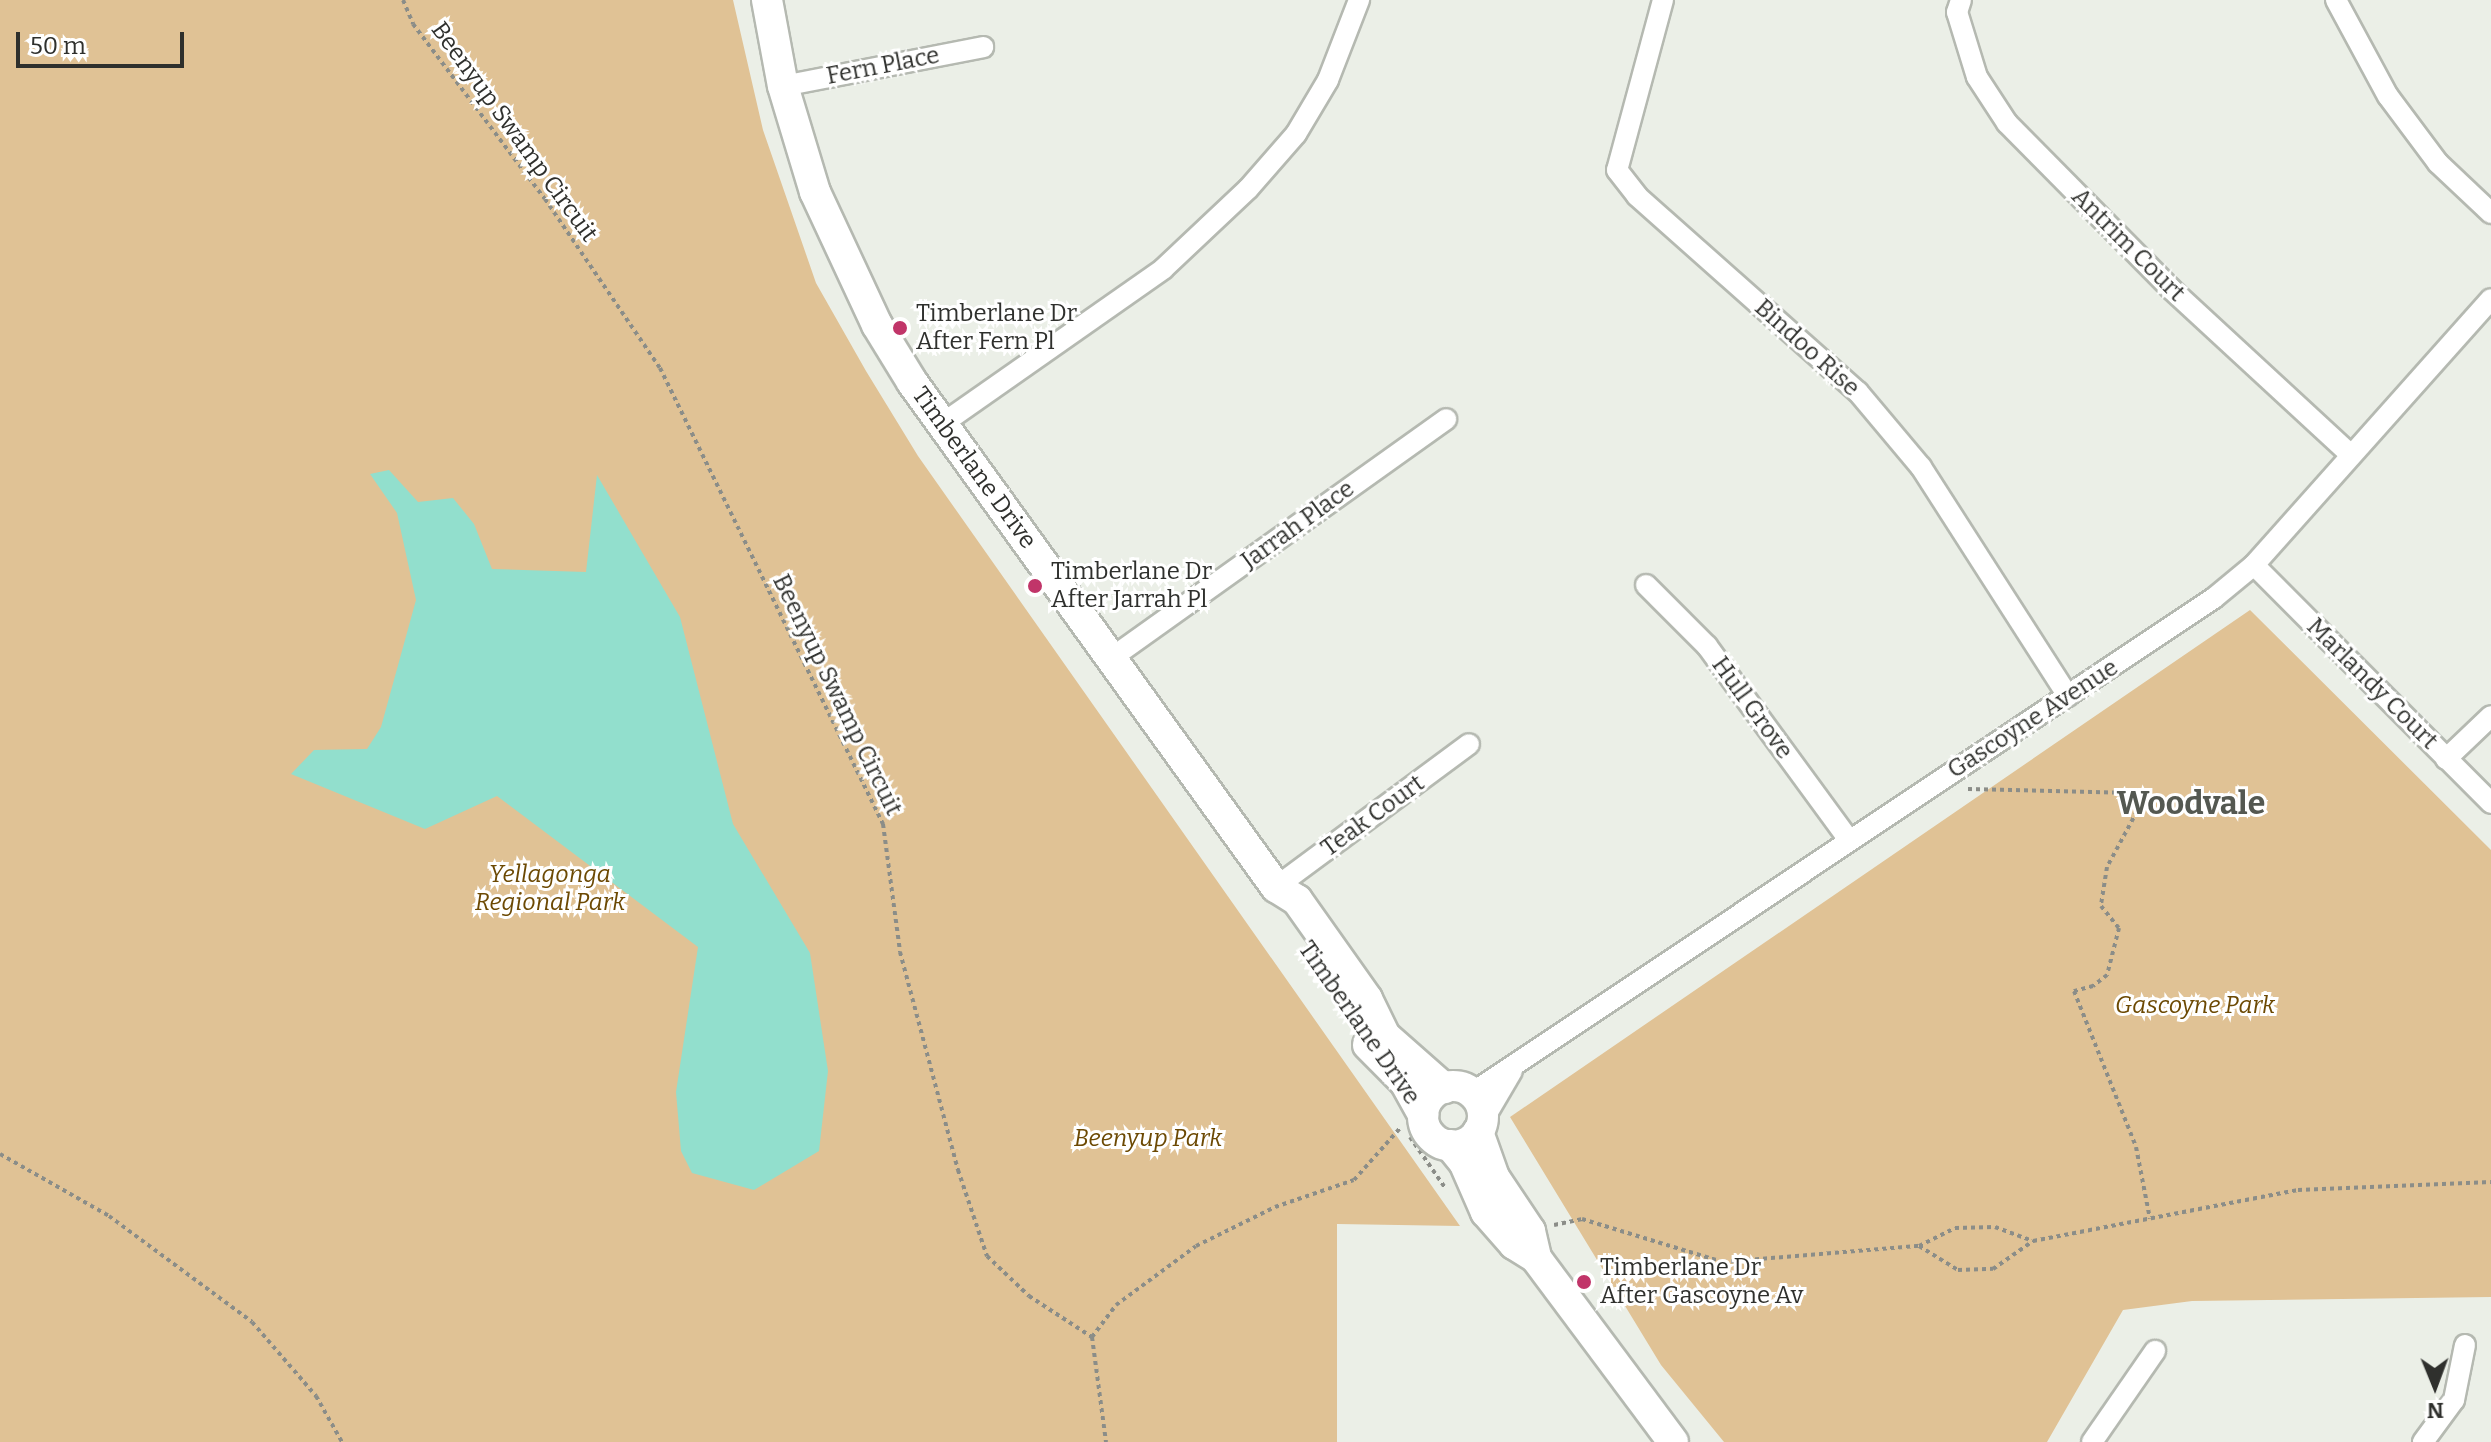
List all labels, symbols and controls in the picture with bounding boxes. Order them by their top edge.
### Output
scale bar [20,16,188,66]
street label: Beenyup Swamp Circuit [425,16,603,248]
text: 50 m [30,32,86,60]
street label: Fern Place [824,41,942,91]
street label: Antrim Court [2065,182,2191,308]
street label: Bindoo Rise [1749,293,1865,403]
place label: Timberlane Dr After Fern Pl [916,300,1077,356]
marker: Timberlane Dr After Fern Pl [891,319,909,337]
street label: Timberlane Drive [906,382,1042,554]
street label: Jarrah Place [1236,474,1360,576]
place label: Timberlane Dr After Jarrah Pl [1051,558,1212,614]
street label: Beenyup Swamp Circuit [766,570,908,820]
marker: Timberlane Dr After Jarrah Pl [1026,577,1044,595]
street label: Marlandy Court [2301,613,2443,755]
street label: Hull Grove [1705,651,1799,765]
street label: Gascoyne Avenue [1942,653,2124,785]
street label: Teak Court [1316,769,1430,863]
district label: Woodvale [2117,784,2265,822]
park label: Yellagonga Regional Park [475,861,625,917]
street label: Timberlane Drive [1292,936,1426,1110]
park label: Gascoyne Park [2115,992,2275,1020]
park label: Beenyup Park [1074,1125,1222,1153]
place label: Timberlane Dr After Gascoyne Av [1600,1254,1803,1310]
marker: Timberlane Dr After Gascoyne Av [1575,1273,1593,1291]
north arrow [2395,1346,2475,1426]
text: N [2427,1397,2444,1424]

